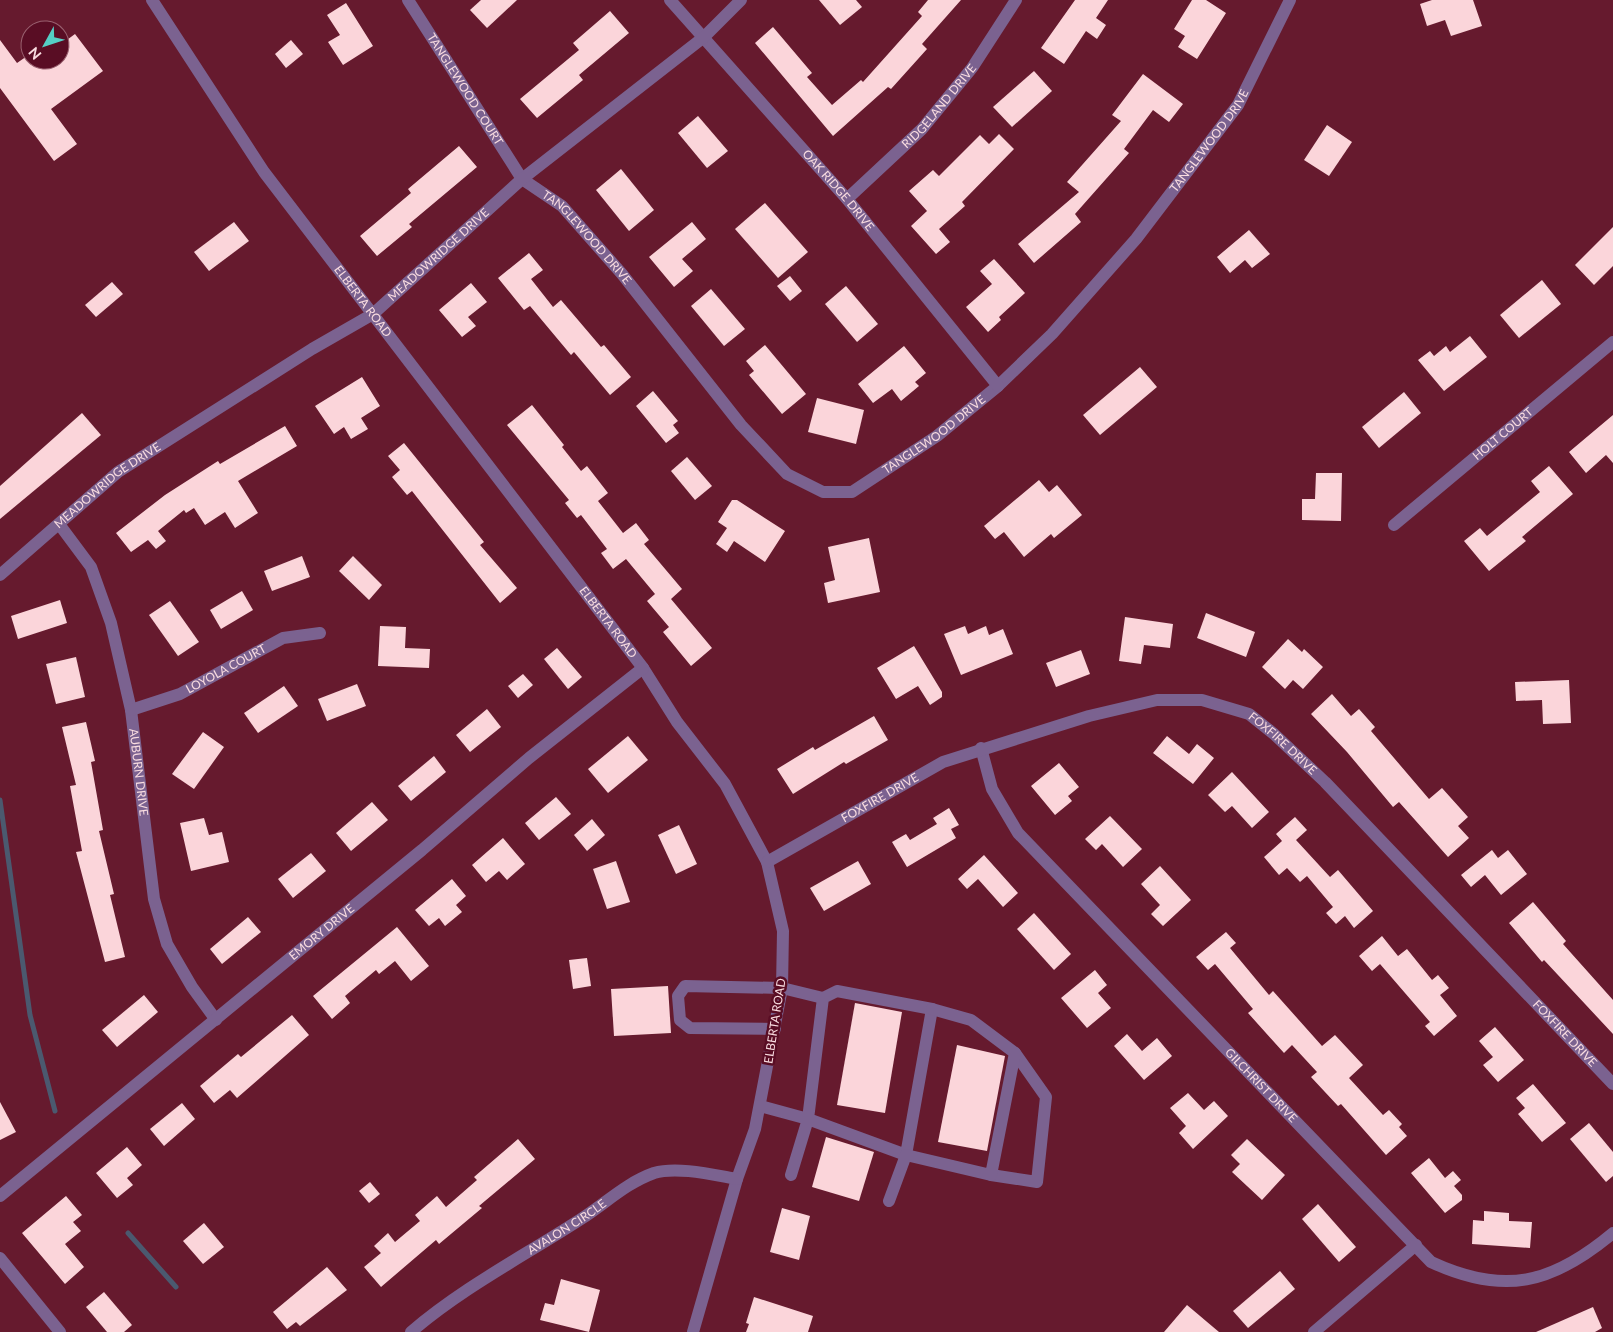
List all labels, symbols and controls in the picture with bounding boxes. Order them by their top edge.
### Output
north arrow [20,20,70,70]
street label: TANGLEWOOD COURT [424,30,507,148]
text: N [25,44,45,63]
street label: RIDGELAND DRIVE [898,61,979,151]
street label: TANGLEWOOD DRIVE [1166,87,1252,195]
street label: OAK RIDGE DRIVE [800,146,878,234]
street label: TANGLEWOOD DRIVE [539,187,635,287]
street label: MEADOWRIDGE DRIVE [384,205,492,304]
street label: ELBERTA ROAD [331,262,395,340]
street label: TANGLEWOOD DRIVE [879,391,988,477]
street label: HOLT COURT [1469,404,1536,463]
street label: MEADOWRIDGE DRIVE [51,439,163,531]
street label: ELBERTA ROAD [576,583,641,661]
street label: LOYOLA COURT [183,641,269,696]
street label: FOXFIRE DRIVE [1246,709,1320,777]
street label: AUBURN DRIVE [126,727,152,817]
street label: FOXFIRE DRIVE [838,769,921,825]
street label: EMORY DRIVE [286,901,357,963]
street label: ELBERTA ROAD [760,977,789,1065]
street label: FOXFIRE DRIVE [1530,997,1601,1070]
street label: GILCHRIST DRIVE [1222,1045,1301,1125]
street label: AVALON CIRCLE [524,1196,609,1258]

